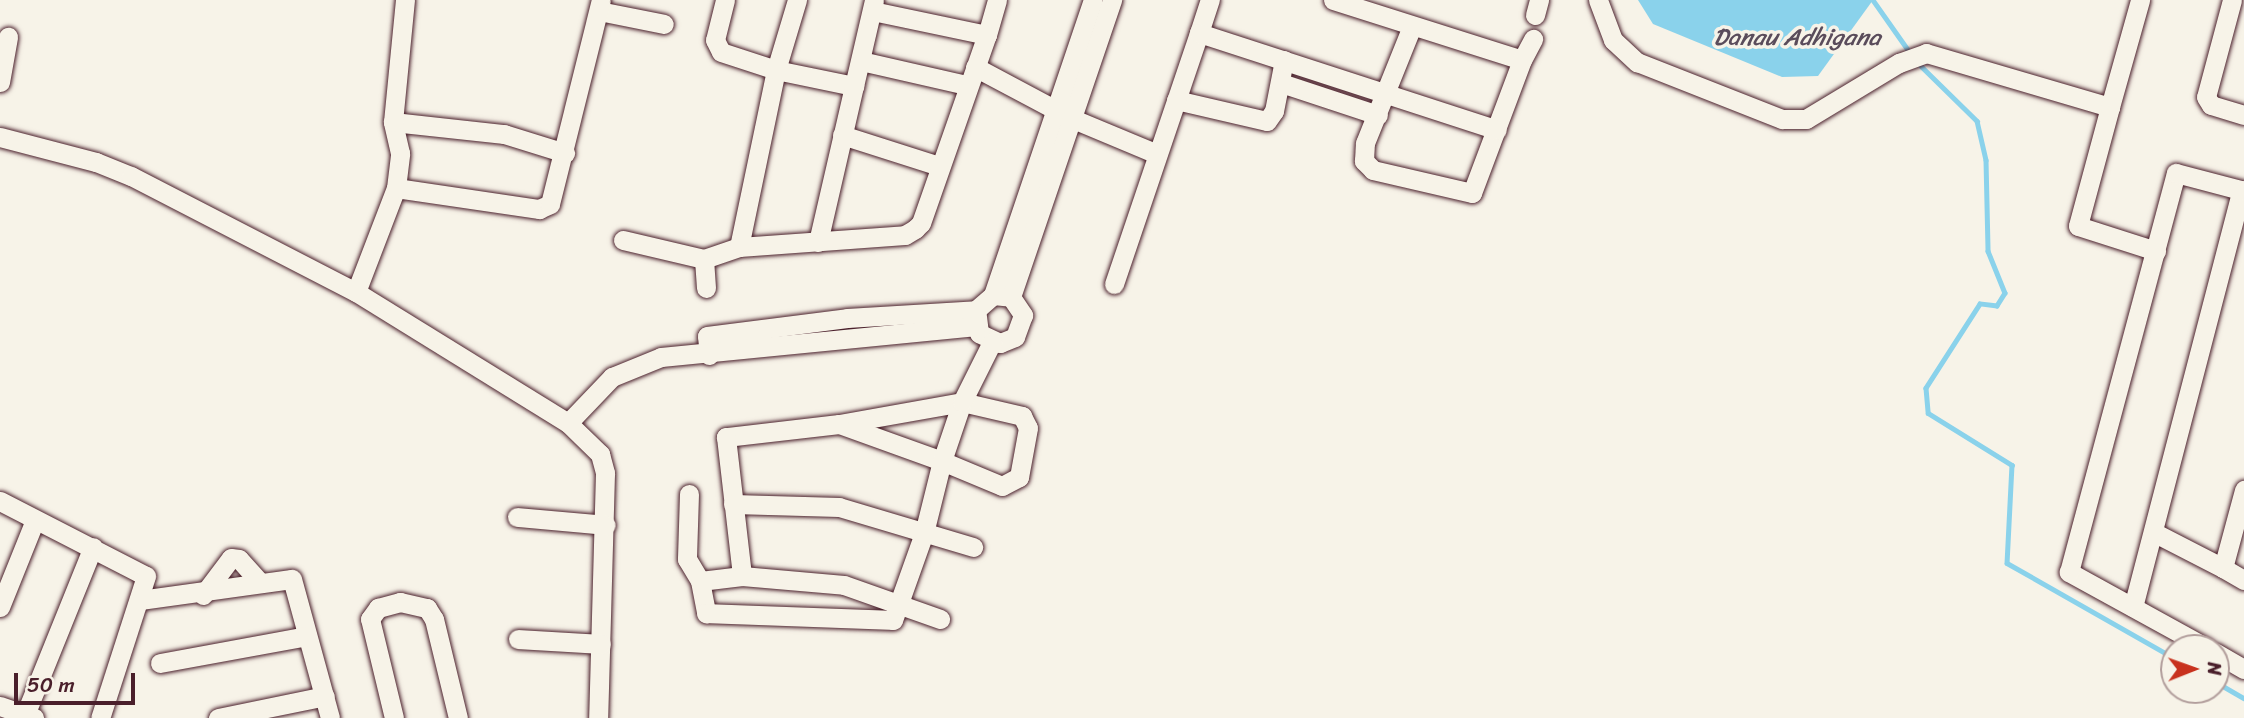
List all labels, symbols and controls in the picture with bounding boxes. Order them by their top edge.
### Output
water label: Danau Adhigana [1713,24,1881,52]
north arrow [2160,634,2230,704]
scale bar [18,658,138,702]
text: N [2198,662,2231,676]
text: 50 m [27,666,75,704]

